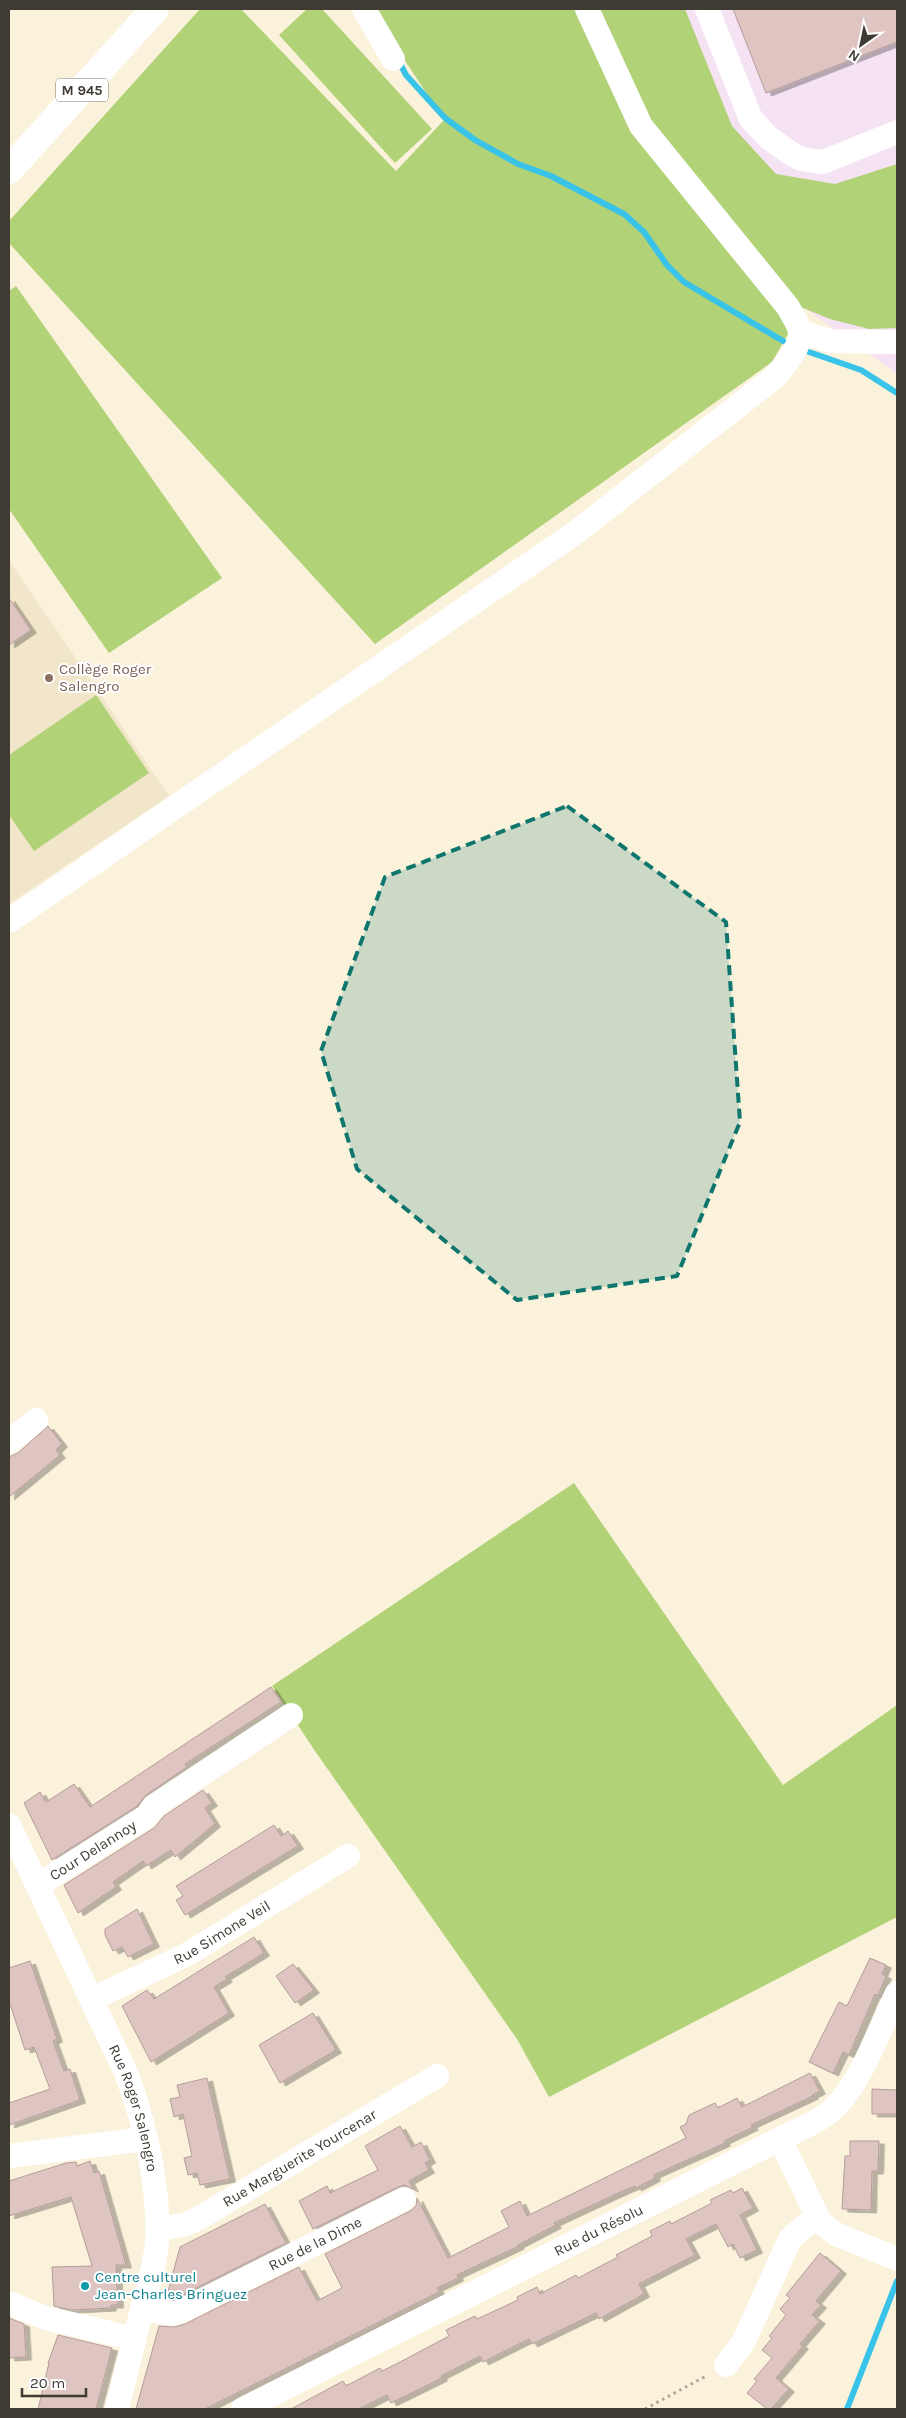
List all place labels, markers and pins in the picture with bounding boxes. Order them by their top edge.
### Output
place label: Collège Roger Salengro [59,660,152,695]
marker: Collège Roger Salengro [43,672,55,684]
place label: Centre culturel Jean-Charles Bringuez [95,2268,247,2303]
marker: Centre culturel Jean-Charles Bringuez [79,2280,91,2292]

